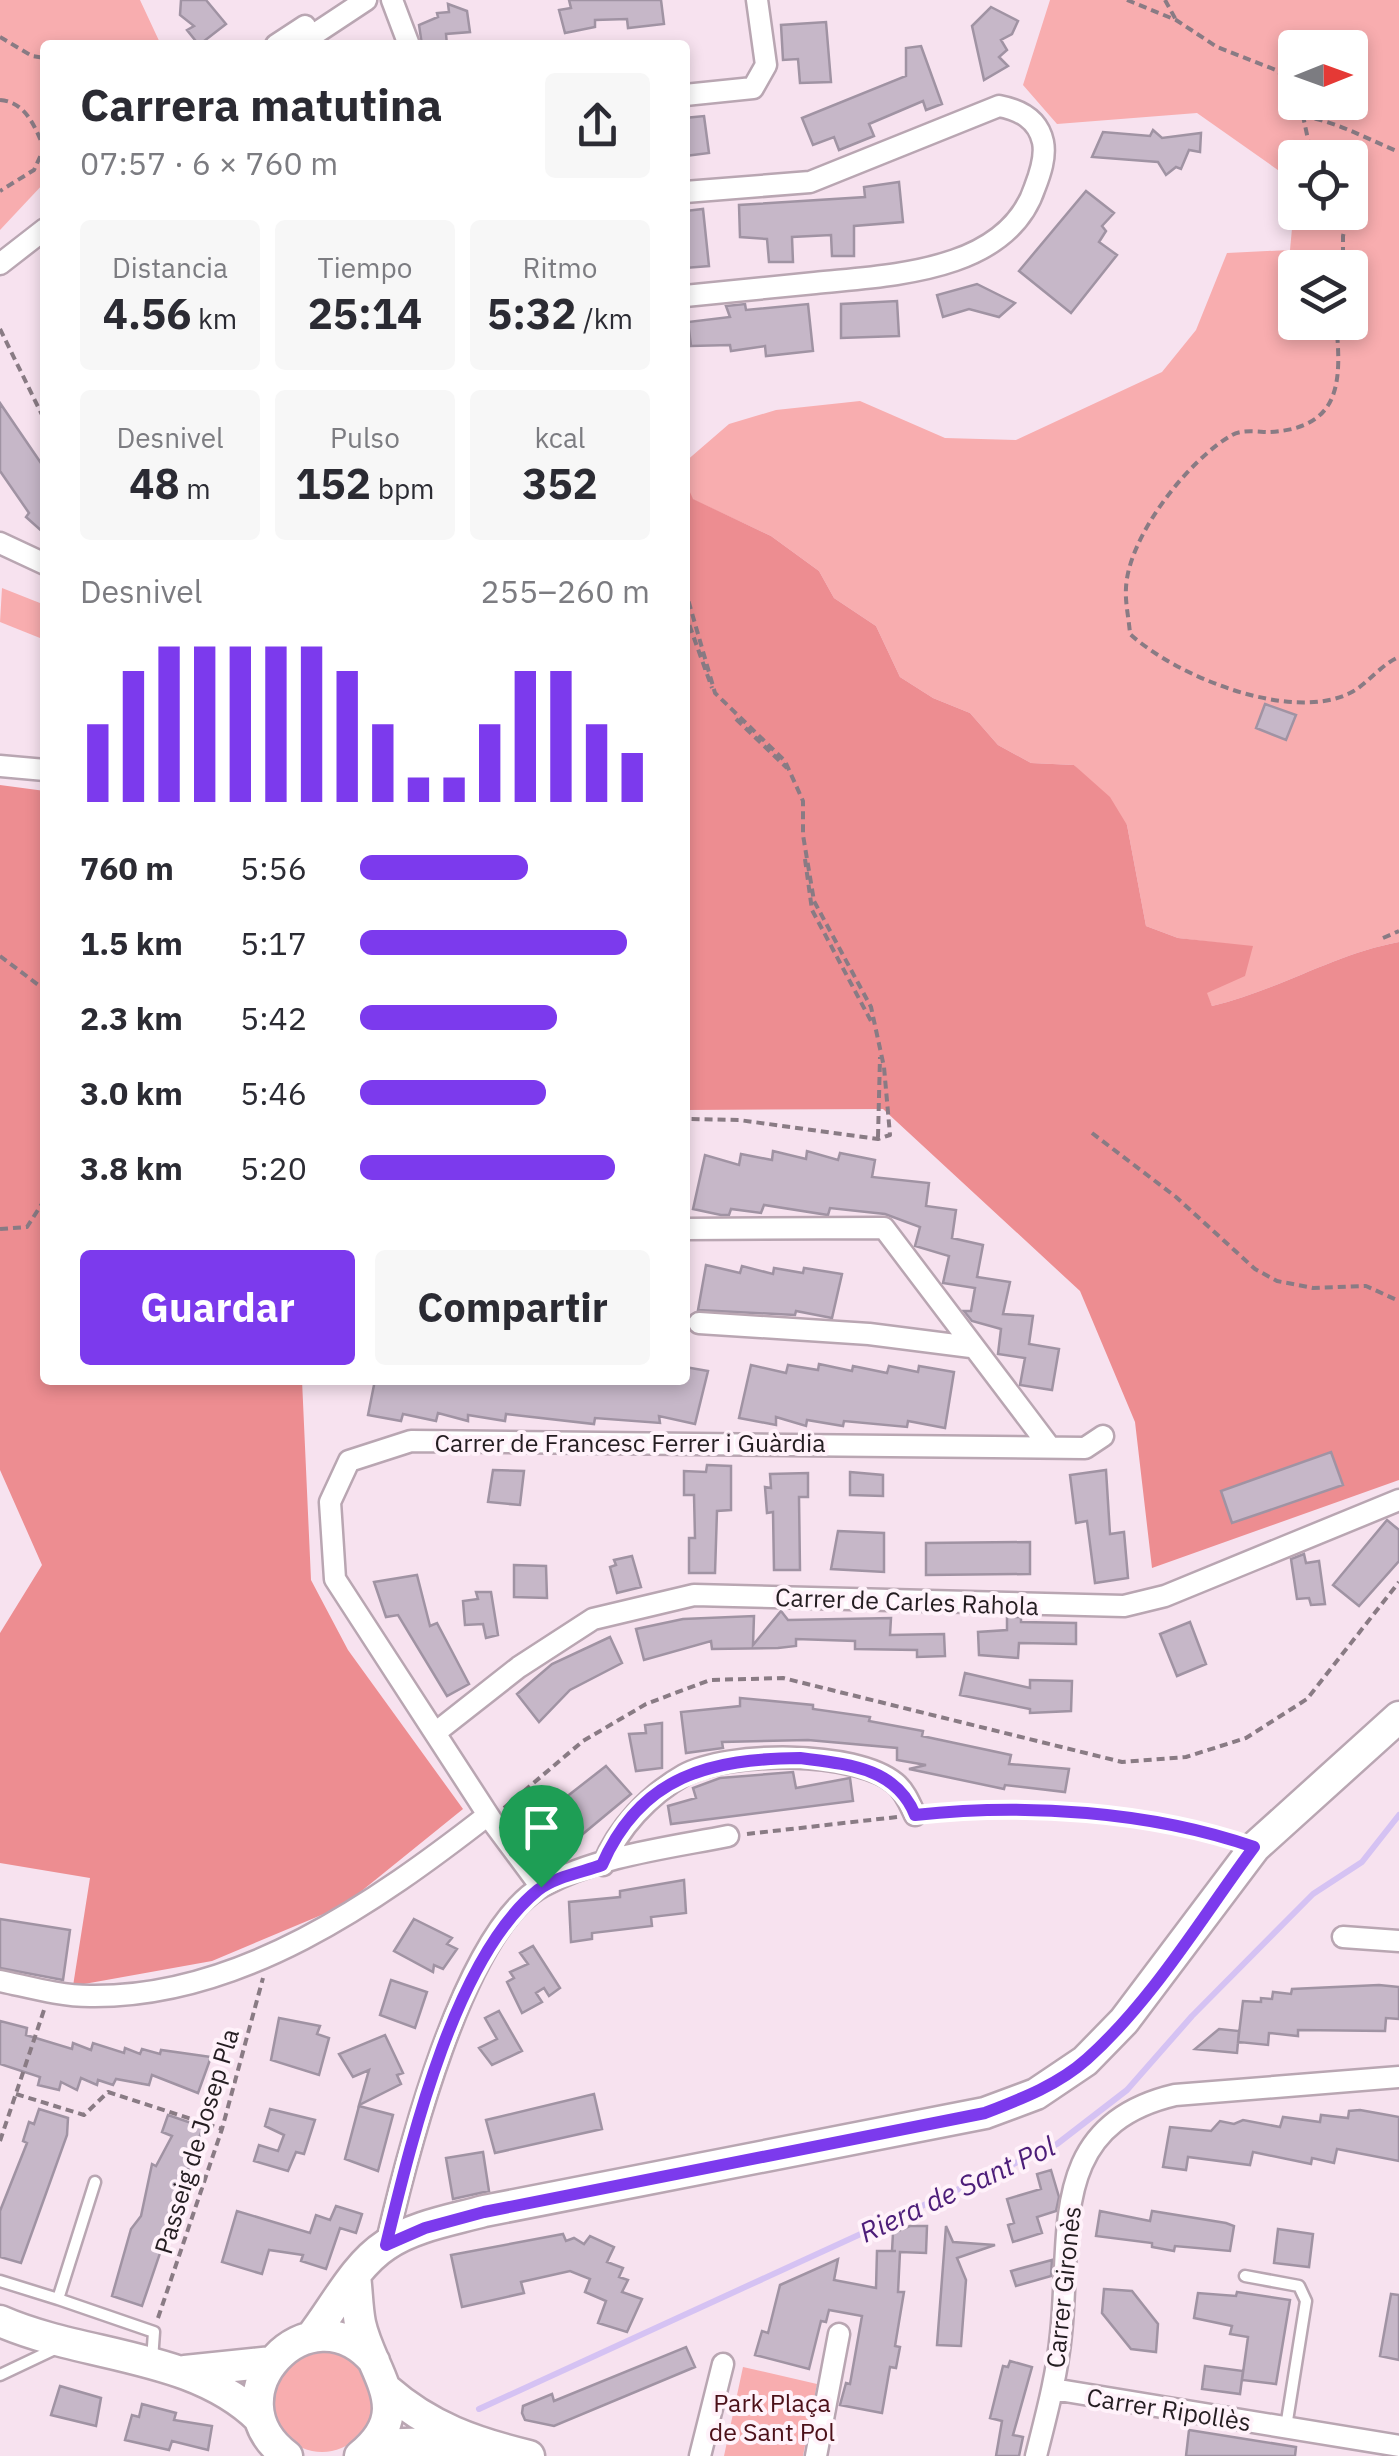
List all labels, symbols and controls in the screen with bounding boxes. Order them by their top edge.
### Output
north arrow [1278,30,1368,120]
map controls [1278,30,1368,340]
button: share [545,73,650,178]
text: Carrera matutina [80,75,442,133]
button: locate [1278,140,1368,230]
text: 07:57 · 6 × 760 m [80,142,338,184]
text: Distancia [112,249,228,286]
text: Tiempo [318,249,412,286]
text: Ritmo [523,249,597,286]
button: layers [1278,250,1368,340]
text: 4.56 [103,286,191,341]
text: 25:14 [308,286,422,341]
text: 5:32 [487,286,576,341]
text: km [191,300,237,337]
text: /km [576,300,633,337]
text: Desnivel [116,419,224,456]
text: Pulso [330,419,400,456]
text: kcal [535,419,585,456]
text: 48 [129,456,180,511]
text: 152 [295,456,371,511]
text: 352 [522,456,598,511]
text: m [180,470,211,507]
text: bpm [371,470,435,507]
text: Desnivel [80,570,203,612]
text: 255–260 m [480,570,650,612]
text: 760 m [80,847,174,889]
text: 5:56 [240,847,307,889]
text: 1.5 km [80,922,183,964]
text: 5:17 [240,922,307,964]
text: 2.3 km [80,997,183,1039]
text: 5:42 [240,997,307,1039]
text: 3.0 km [80,1072,183,1114]
text: 5:46 [240,1072,307,1114]
text: 3.8 km [80,1147,183,1189]
text: 5:20 [240,1147,307,1189]
button: Guardar [80,1250,355,1365]
button: Compartir [375,1250,650,1365]
street label: Carrer de Francesc Ferrer i Guàrdia [434,1426,826,1459]
street label: Carrer de Carles Rahola [774,1580,1040,1622]
pin [499,1785,584,1888]
icon: arrive [514,1800,569,1855]
street label: Passeig de Josep Pla [146,2024,246,2258]
water label: Riera de Sant Pol [853,2127,1061,2251]
street label: Carrer Gironès [1038,2204,1088,2370]
street label: Carrer Ripollès [1084,2380,1254,2438]
park label: Park Plaça de Sant Pol [709,2386,835,2448]

